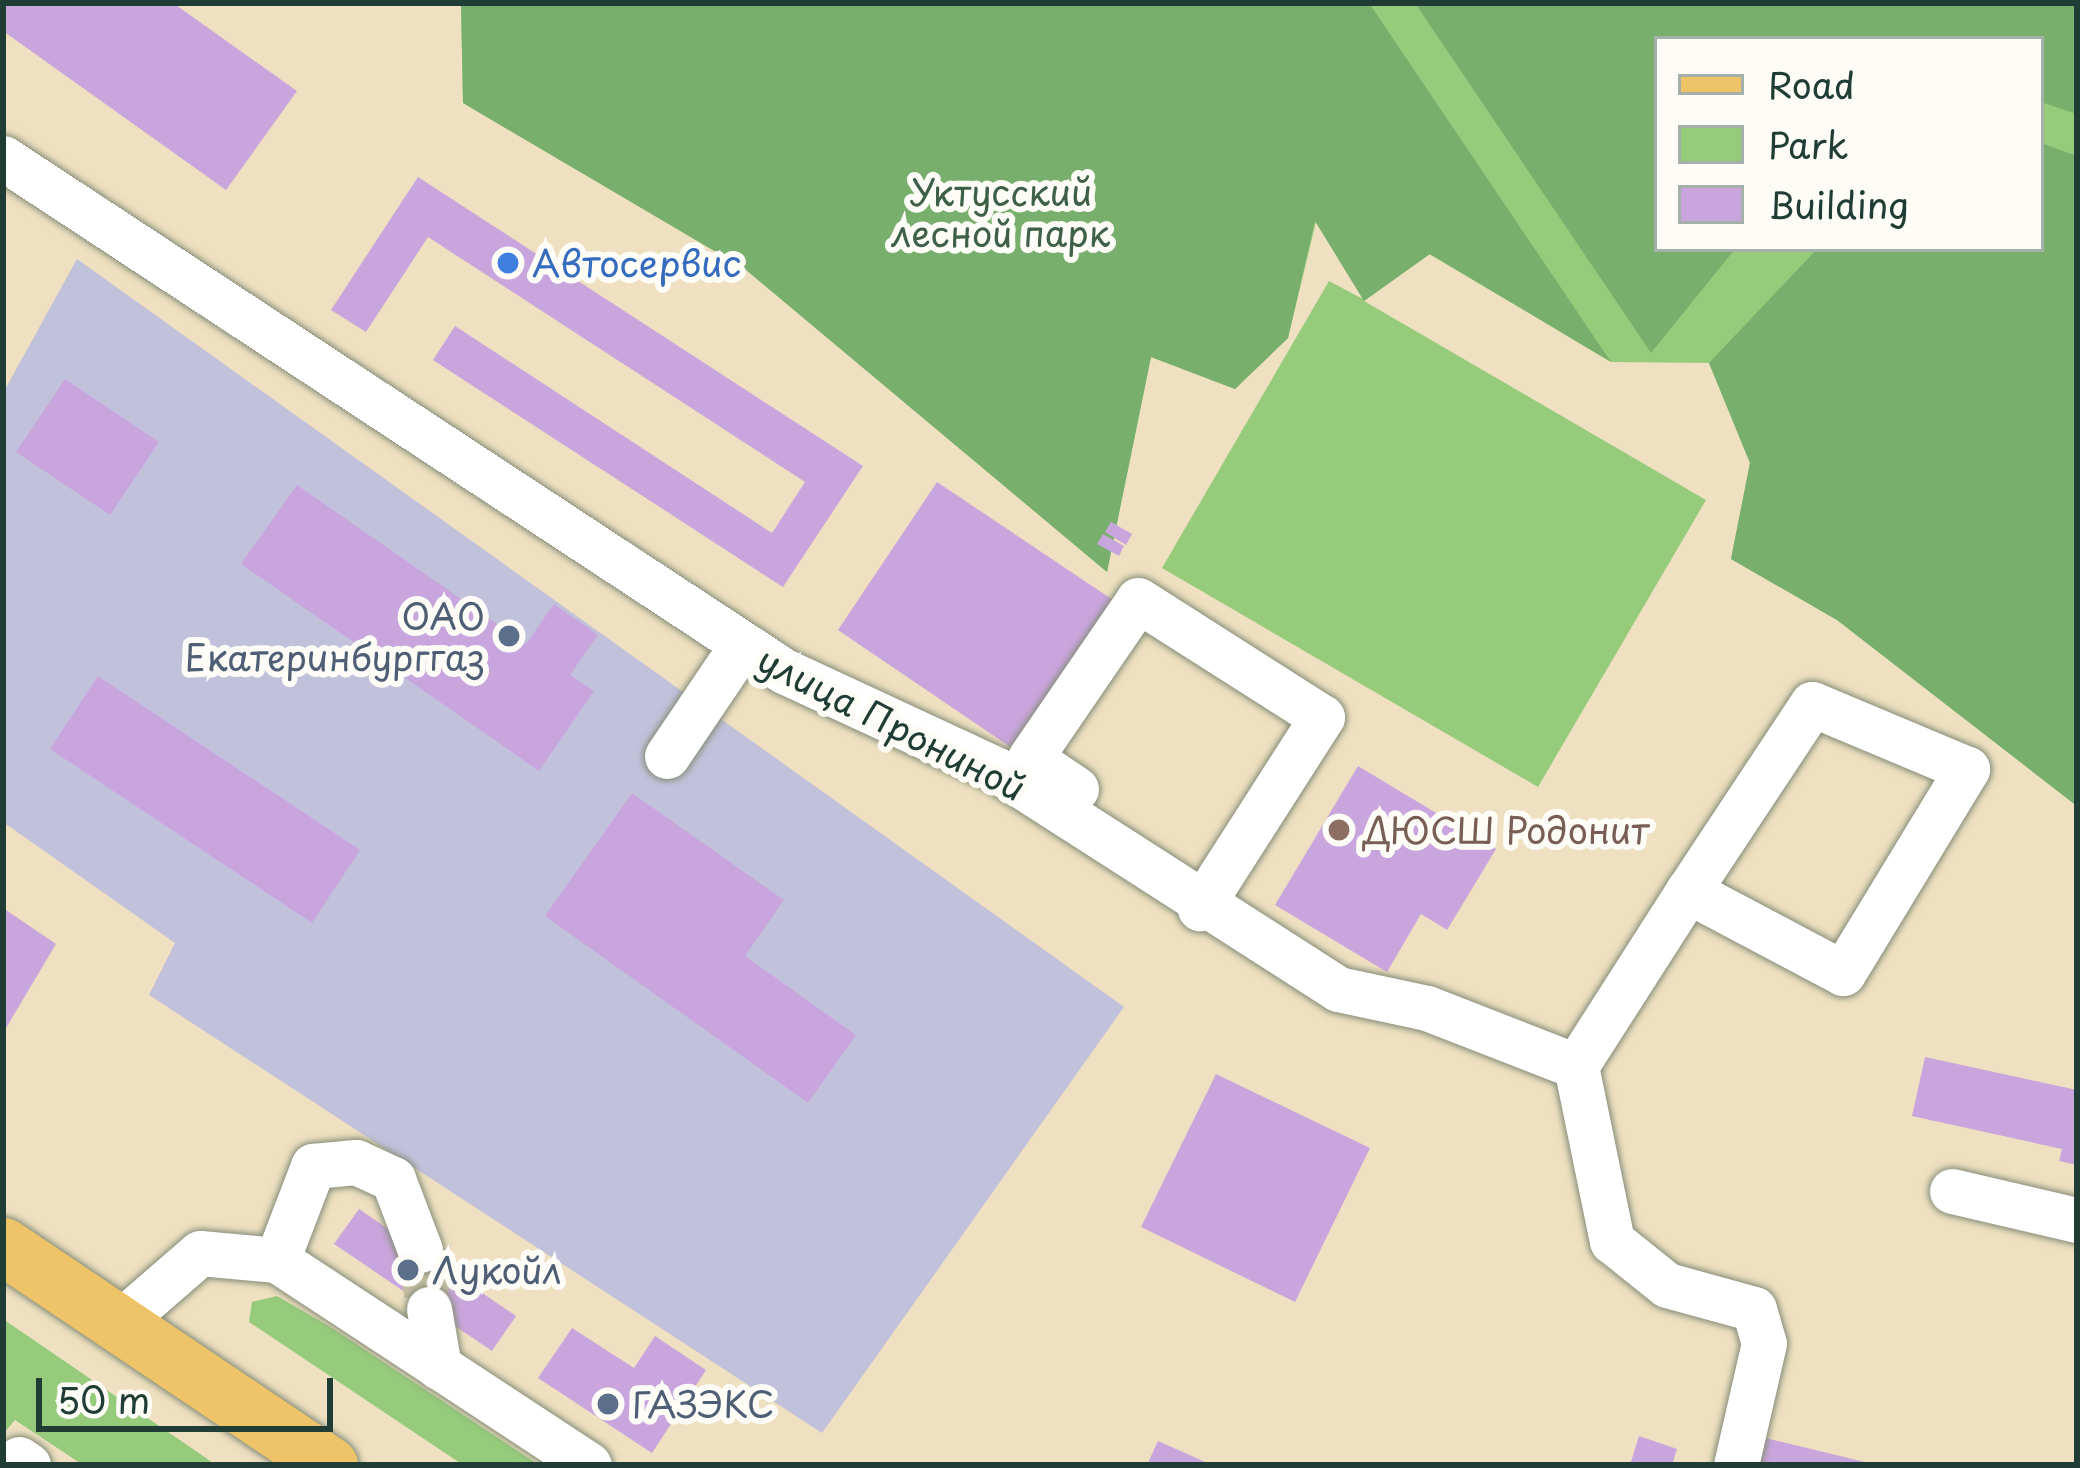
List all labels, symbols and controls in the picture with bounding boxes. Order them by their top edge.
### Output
legend [1654,36,2044,252]
text: Road [1768,57,1855,111]
text: Park [1768,117,1848,171]
park label: Уктусский лесной парк [891,169,1111,254]
text: Building [1768,177,1909,231]
place label: Автосервис [532,241,741,285]
marker: Автосервис [495,250,521,276]
place label: ОАО Екатеринбурггаз [185,593,485,678]
marker: ОАО Екатеринбурггаз [496,623,522,649]
street label: улица Прониной [750,636,1034,810]
place label: ДЮСШ Родонит [1363,808,1652,852]
marker: ДЮСШ Родонит [1326,817,1352,843]
place label: Лукойл [432,1248,561,1292]
marker: Лукойл [395,1257,421,1283]
scale bar [42,1354,339,1428]
text: 50 m [57,1372,150,1426]
place label: ГАЗЭКС [632,1382,775,1426]
marker: ГАЗЭКС [595,1391,621,1417]

